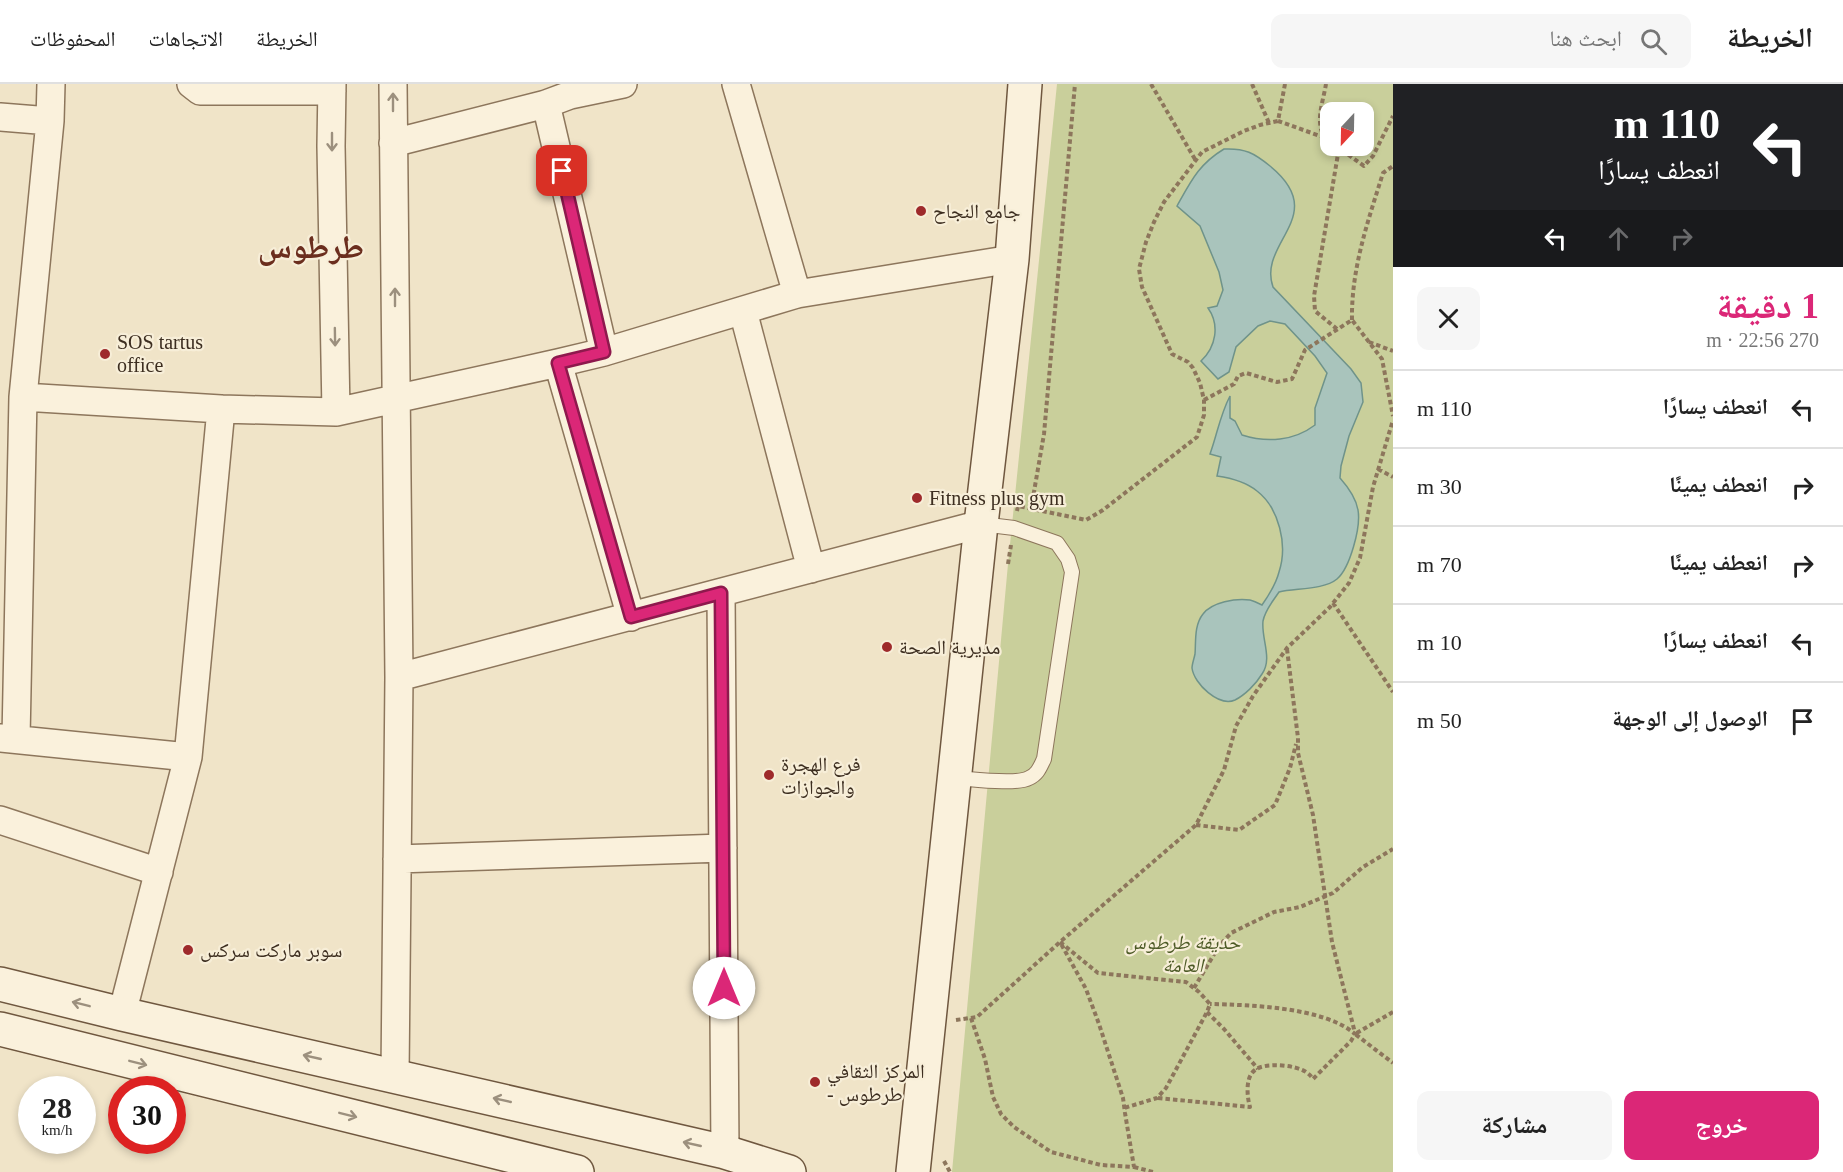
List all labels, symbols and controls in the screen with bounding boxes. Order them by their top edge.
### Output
search box [1271,14,1691,68]
text: الخريطة [1727,22,1813,53]
icon: search [1637,25,1670,58]
text: ابحث هنا [1550,26,1622,51]
text: المحفوظات [30,27,115,51]
text: الاتجاهات [148,27,223,51]
text: الخريطة [256,27,318,51]
one-way arrow [387,93,399,113]
text: 110 m [1614,101,1720,147]
north arrow [1320,102,1374,156]
map controls [1320,102,1374,156]
icon: left [1741,108,1819,186]
one-way arrow [326,132,338,152]
pin [536,145,587,196]
icon: arrive [545,154,578,187]
text: انعطف يسارًا [1598,155,1720,185]
place label: جامع النجاح [933,200,1021,224]
marker: جامع النجاح [914,204,928,218]
icon: left [1539,222,1572,255]
icon: ahead [1602,222,1635,255]
icon: right [1665,222,1698,255]
district label: طرطوس [258,229,364,266]
text: 1 دقيقة [1716,286,1819,326]
button: close [1417,287,1480,350]
one-way arrow [389,288,400,308]
one-way arrow [329,327,341,347]
text: 270 m · 22:56 [1706,329,1819,351]
place label: SOS tartus office [117,331,203,376]
marker: SOS tartus office [98,347,112,361]
icon: left [1786,393,1819,426]
text: انعطف يسارًا [1663,394,1768,419]
text: 110 m [1417,396,1472,421]
icon: right [1786,471,1819,504]
text: انعطف يمينًا [1669,472,1768,497]
text: 30 m [1417,474,1462,499]
place label: Fitness plus gym [929,487,1065,510]
marker: Fitness plus gym [910,491,924,505]
icon: right [1786,549,1819,582]
text: انعطف يمينًا [1669,550,1768,575]
text: 70 m [1417,552,1462,577]
icon: left [1786,627,1819,660]
text: انعطف يسارًا [1663,628,1768,653]
text: 10 m [1417,630,1462,655]
place label: مديرية الصحة [899,636,1000,658]
marker: مديرية الصحة [880,640,894,654]
icon: arrive [1786,705,1819,738]
text: الوصول إلى الوجهة [1612,706,1768,731]
text: 50 m [1417,708,1462,733]
place label: فرع الهجرة والجوازات [781,753,861,798]
marker: فرع الهجرة والجوازات [762,768,776,782]
park label: حديقة طرطوس العامة [1126,931,1241,976]
place label: سوبر ماركت سركس [200,939,343,962]
marker: سوبر ماركت سركس [181,943,195,957]
position arrow [692,956,756,1020]
one-way arrow [72,997,91,1009]
one-way arrow [303,1050,322,1062]
one-way arrow [129,1058,148,1070]
place label: المركز الثقافي - طرطوس [827,1060,925,1106]
marker: المركز الثقافي - طرطوس [808,1075,822,1089]
speed limit sign: 30 [108,1076,186,1154]
text: 28 [42,1091,72,1124]
button: مشاركة [1417,1091,1612,1160]
button: خروج [1624,1091,1819,1160]
one-way arrow [493,1094,512,1106]
one-way arrow [338,1110,357,1122]
text: km/h [42,1122,72,1138]
one-way arrow [683,1138,702,1150]

